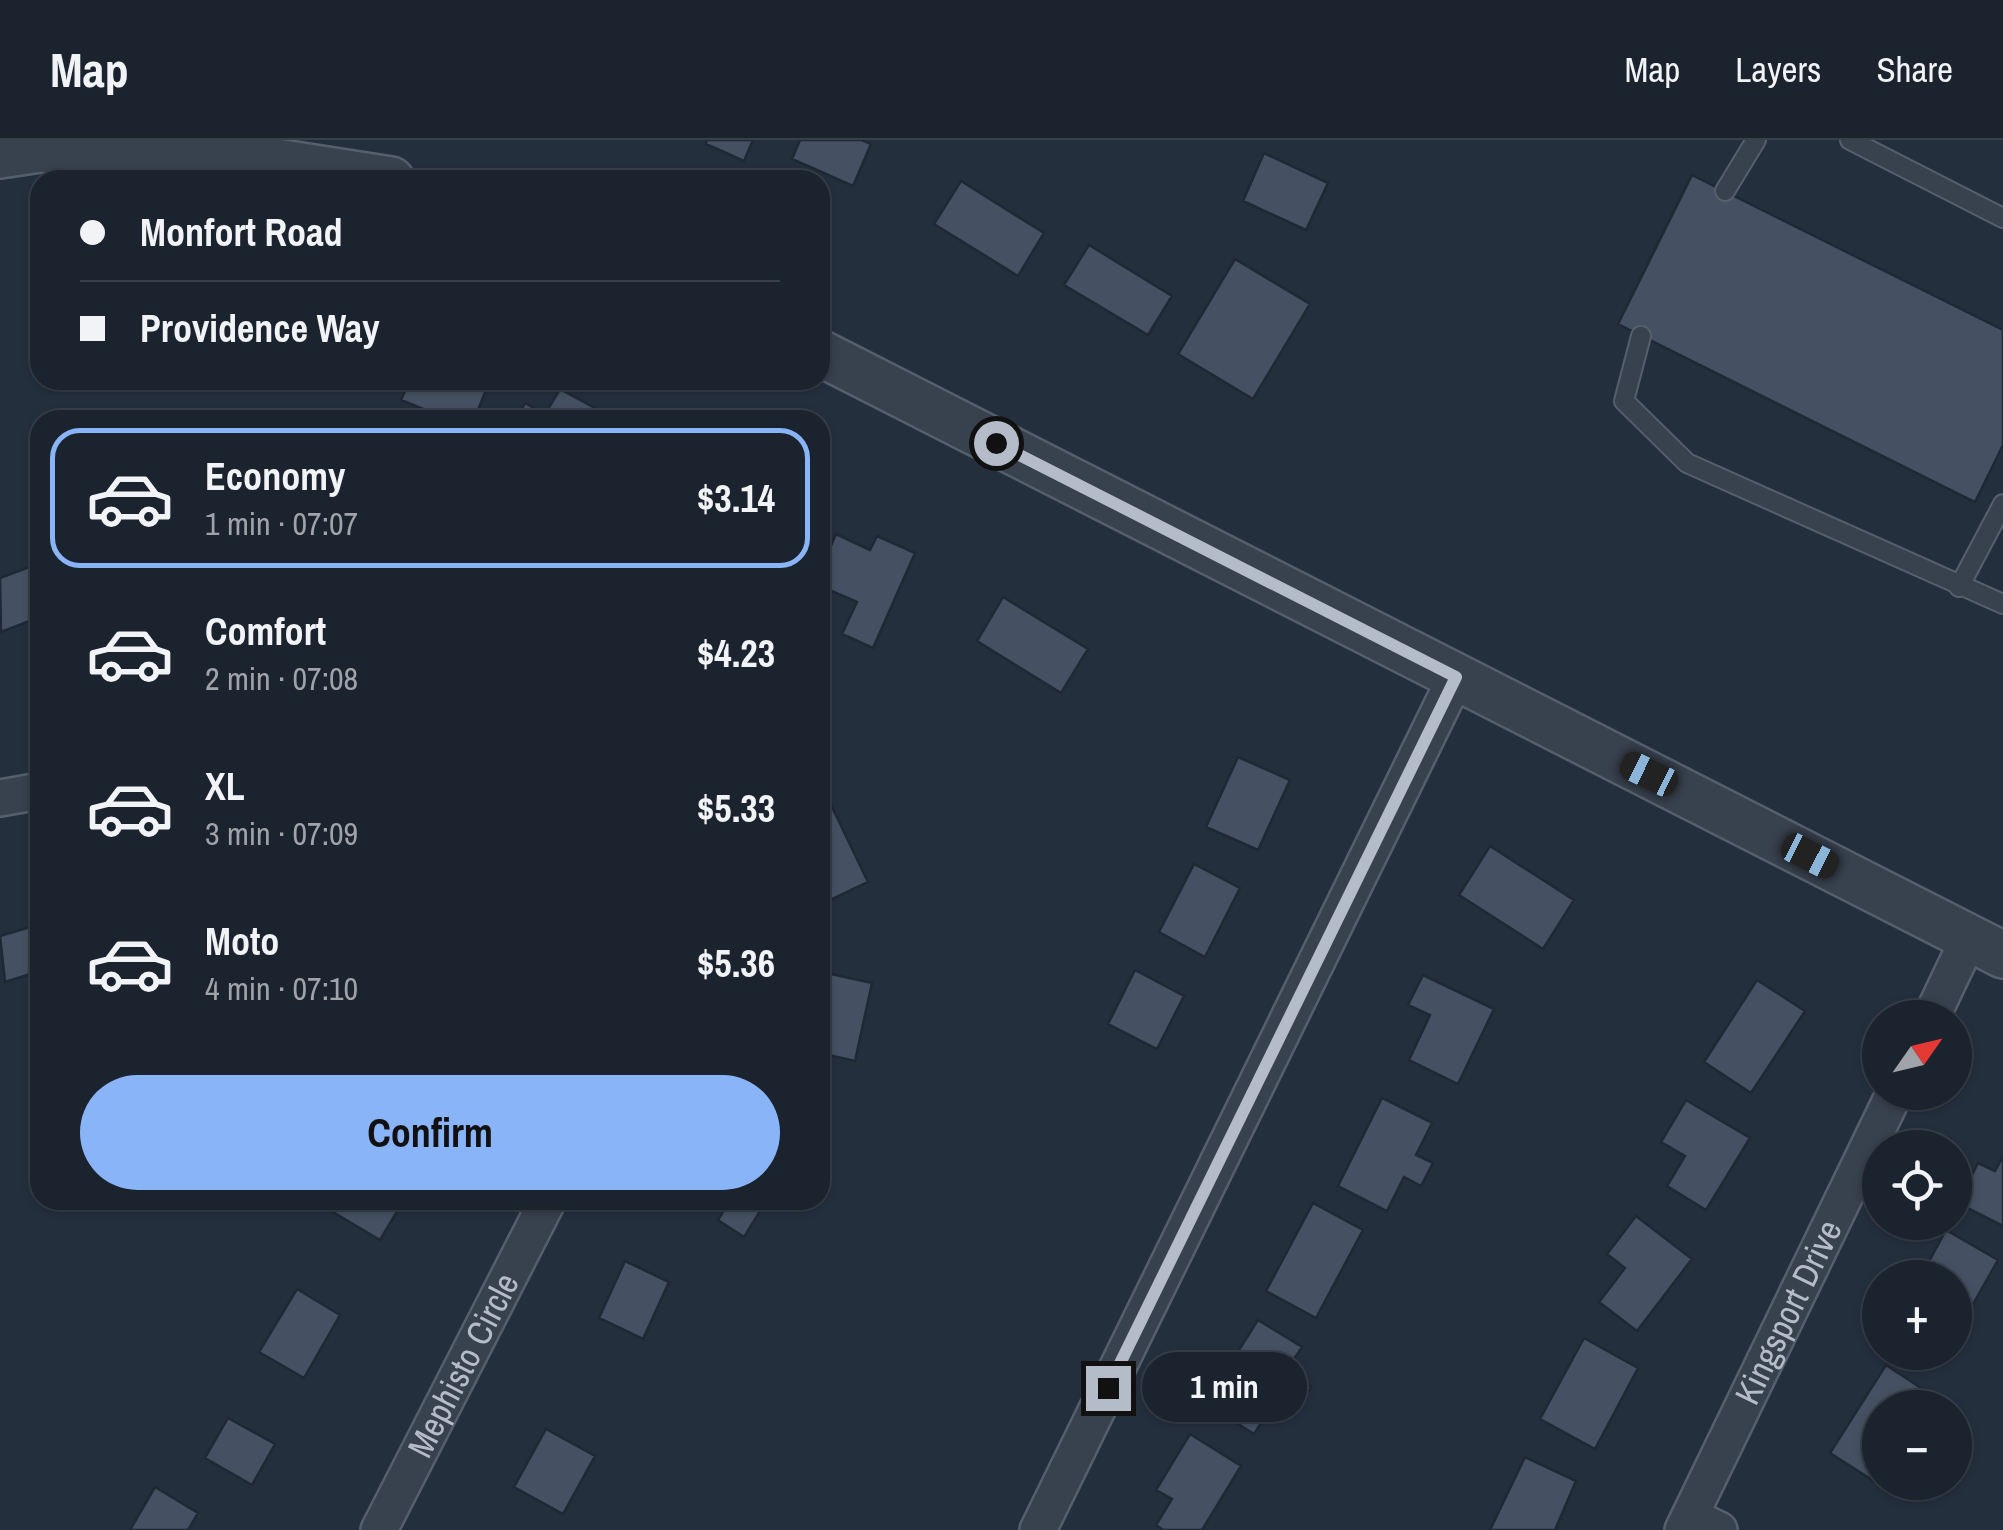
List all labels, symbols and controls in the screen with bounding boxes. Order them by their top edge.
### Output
text: Map [50,37,129,102]
text: Map [1624,46,1680,93]
text: Layers [1735,46,1821,93]
text: Share [1876,46,1953,93]
text: Monfort Road [140,207,343,258]
text: Providence Way [140,303,380,354]
route start [974,421,1019,466]
text: Economy [205,451,345,502]
icon: car [85,453,175,543]
text: $3.14 [697,473,775,524]
text: 1 min · 07:07 [205,502,358,545]
text: Comfort [205,606,326,657]
icon: car [85,608,175,698]
text: $4.23 [697,628,775,679]
text: 2 min · 07:08 [205,657,358,700]
car [1615,747,1683,801]
text: XL [205,761,245,812]
icon: car [85,763,175,853]
text: $5.33 [697,783,775,834]
text: 3 min · 07:09 [205,812,358,855]
car [1776,829,1844,883]
text: Moto [205,916,279,967]
icon: car [85,918,175,1008]
text: $5.36 [697,938,775,989]
text: 4 min · 07:10 [205,967,358,1010]
north arrow [1862,1000,1972,1110]
map controls [1862,1000,1972,1500]
button: Confirm [80,1075,780,1190]
button: locate [1862,1130,1972,1240]
street label: Kingsport Drive [1723,1212,1853,1412]
button: + [1862,1260,1972,1370]
street label: Mephisto Circle [396,1265,530,1465]
callout: 1 min [1143,1353,1308,1423]
text: 1 min [1190,1365,1259,1408]
route end [1086,1366,1131,1411]
button: − [1862,1390,1972,1500]

